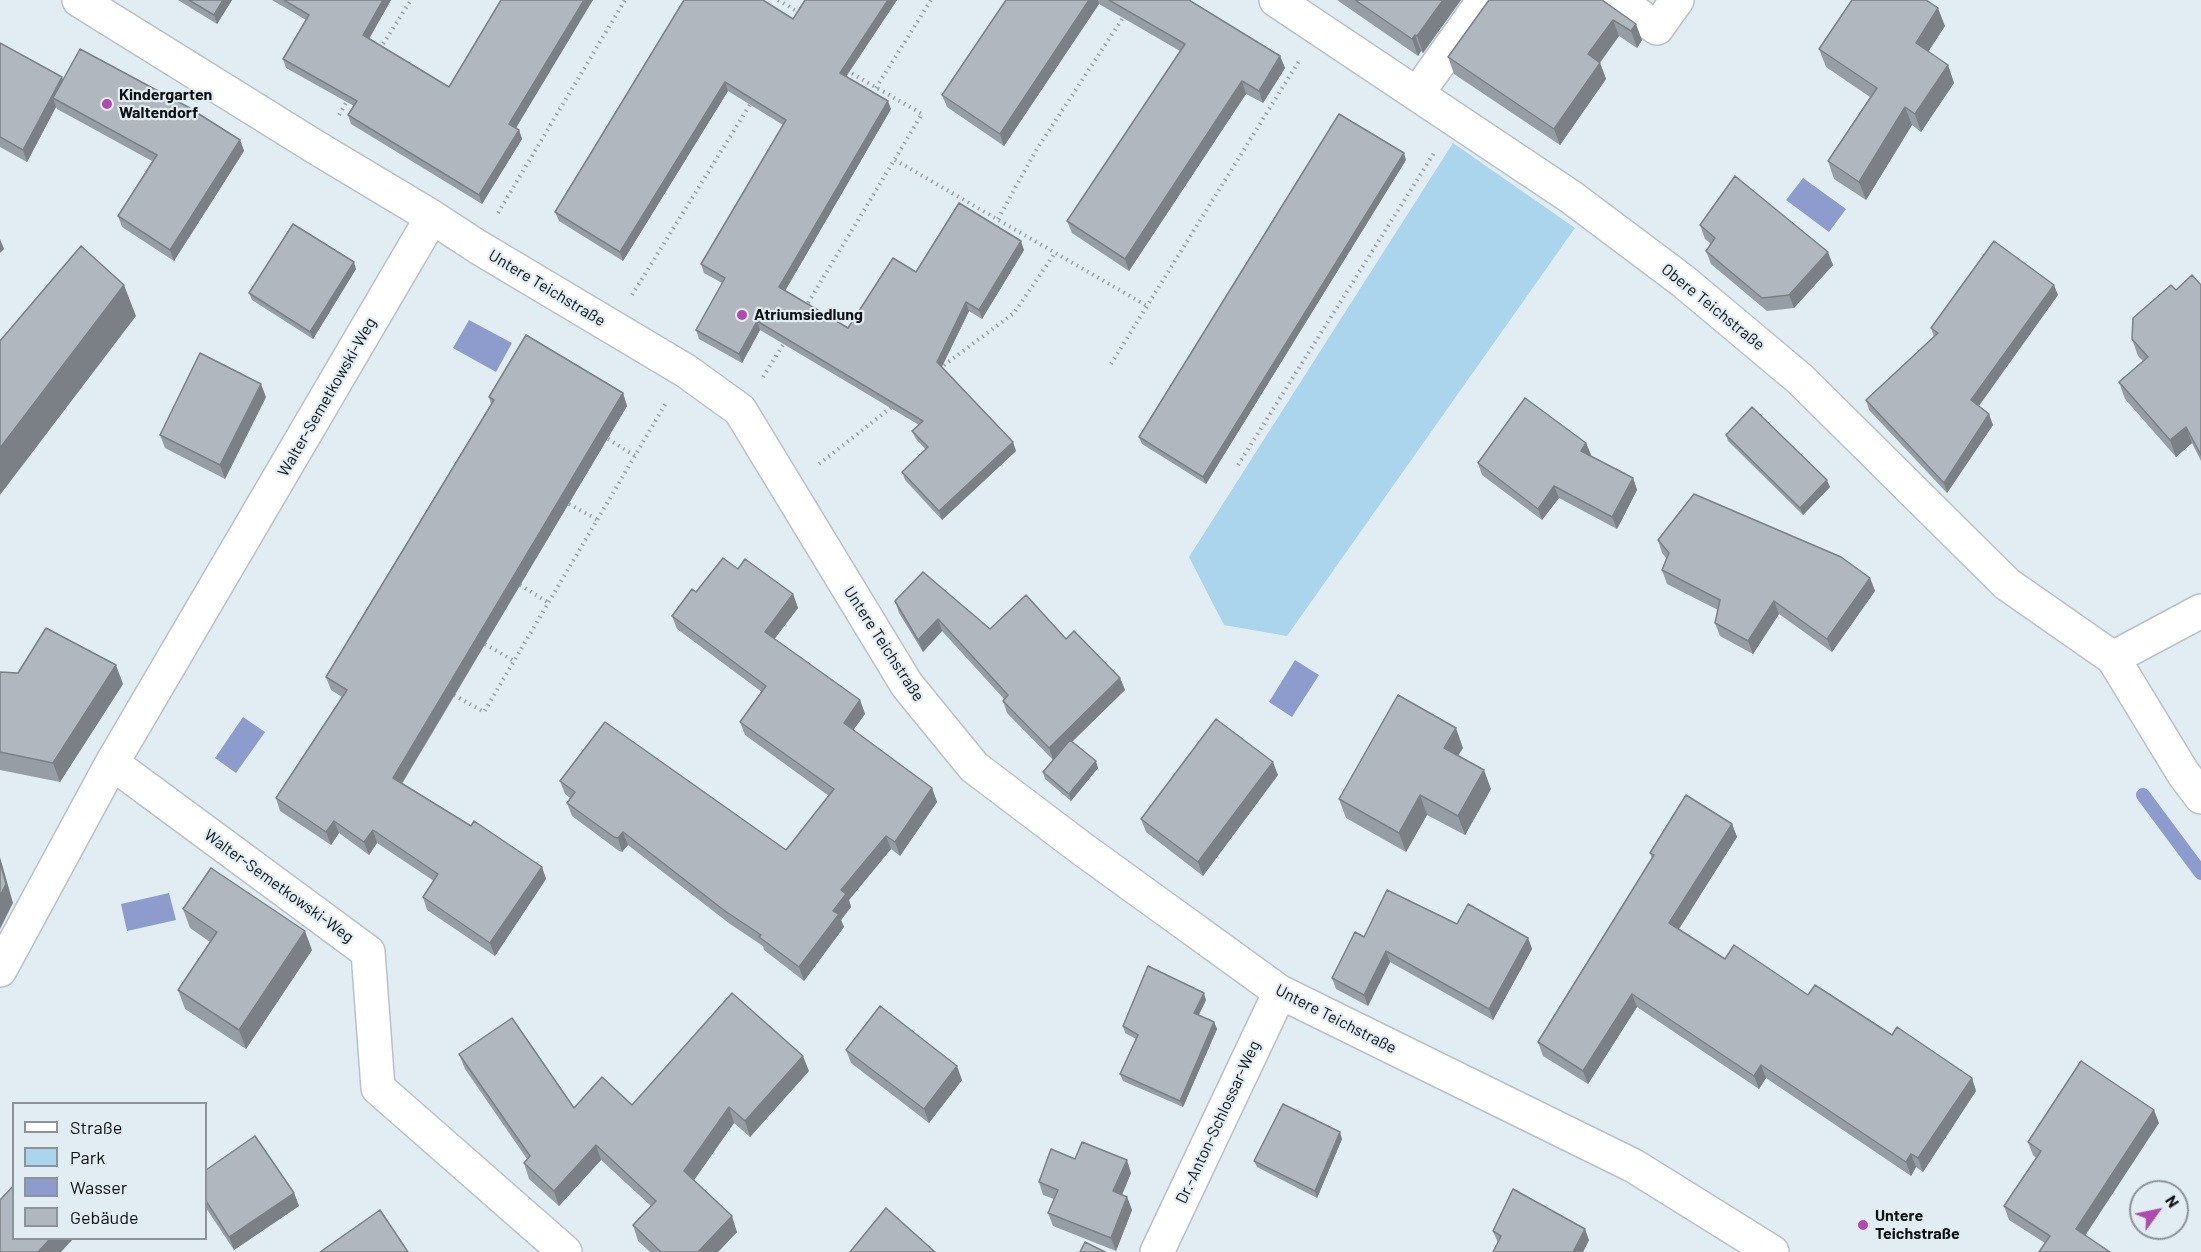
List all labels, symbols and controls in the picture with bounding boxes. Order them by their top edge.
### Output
place label: Kindergarten Waltendorf [119,85,212,123]
marker: Kindergarten Waltendorf [100,97,114,111]
street label: Untere Teichstraße [485,246,609,330]
street label: Obere Teichstraße [1658,260,1768,354]
place label: Atriumsiedlung [754,305,863,325]
marker: Atriumsiedlung [735,308,749,322]
street label: Walter-Semetkowski-Weg [274,314,380,480]
street label: Untere Teichstraße [840,583,928,705]
street label: Walter-Semetkowski-Weg [200,825,358,947]
street label: Untere Teichstraße [1272,980,1400,1058]
street label: Dr.-Anton-Schlossar-Weg [1172,1038,1264,1206]
legend [12,1102,207,1240]
text: Straße [70,1116,122,1138]
text: Park [70,1146,105,1168]
text: Wasser [70,1176,127,1198]
north arrow [2129,1180,2189,1240]
text: N [2162,1191,2184,1211]
text: Gebäude [70,1206,139,1228]
place label: Untere Teichstraße [1875,1206,1960,1244]
marker: Untere Teichstraße [1856,1218,1870,1232]

